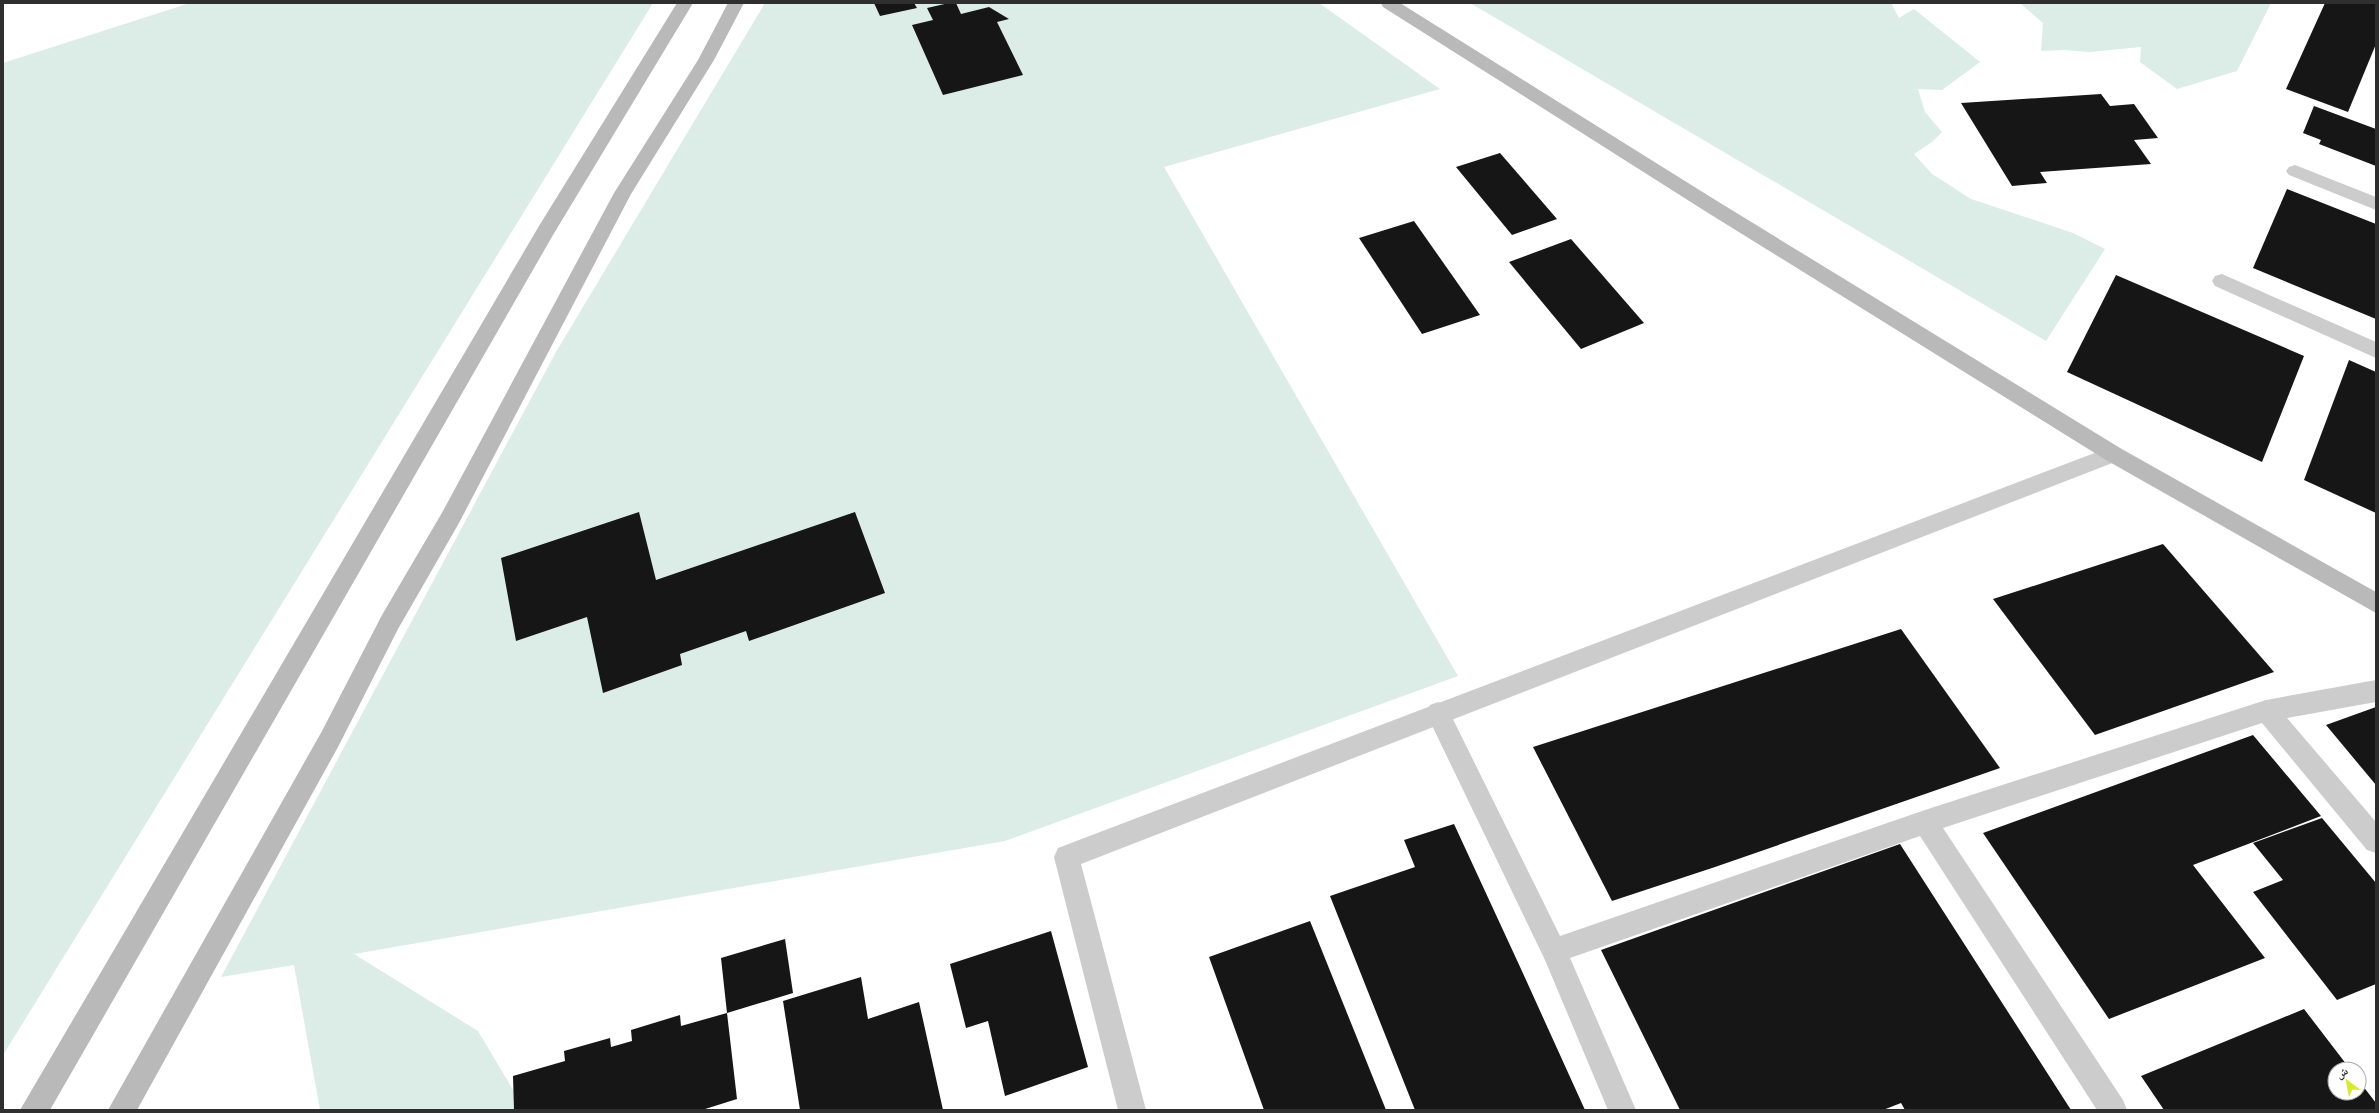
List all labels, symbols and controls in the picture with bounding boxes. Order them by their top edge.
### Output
north arrow [2327,1061,2367,1101]
text: ش [2333,1063,2351,1082]

